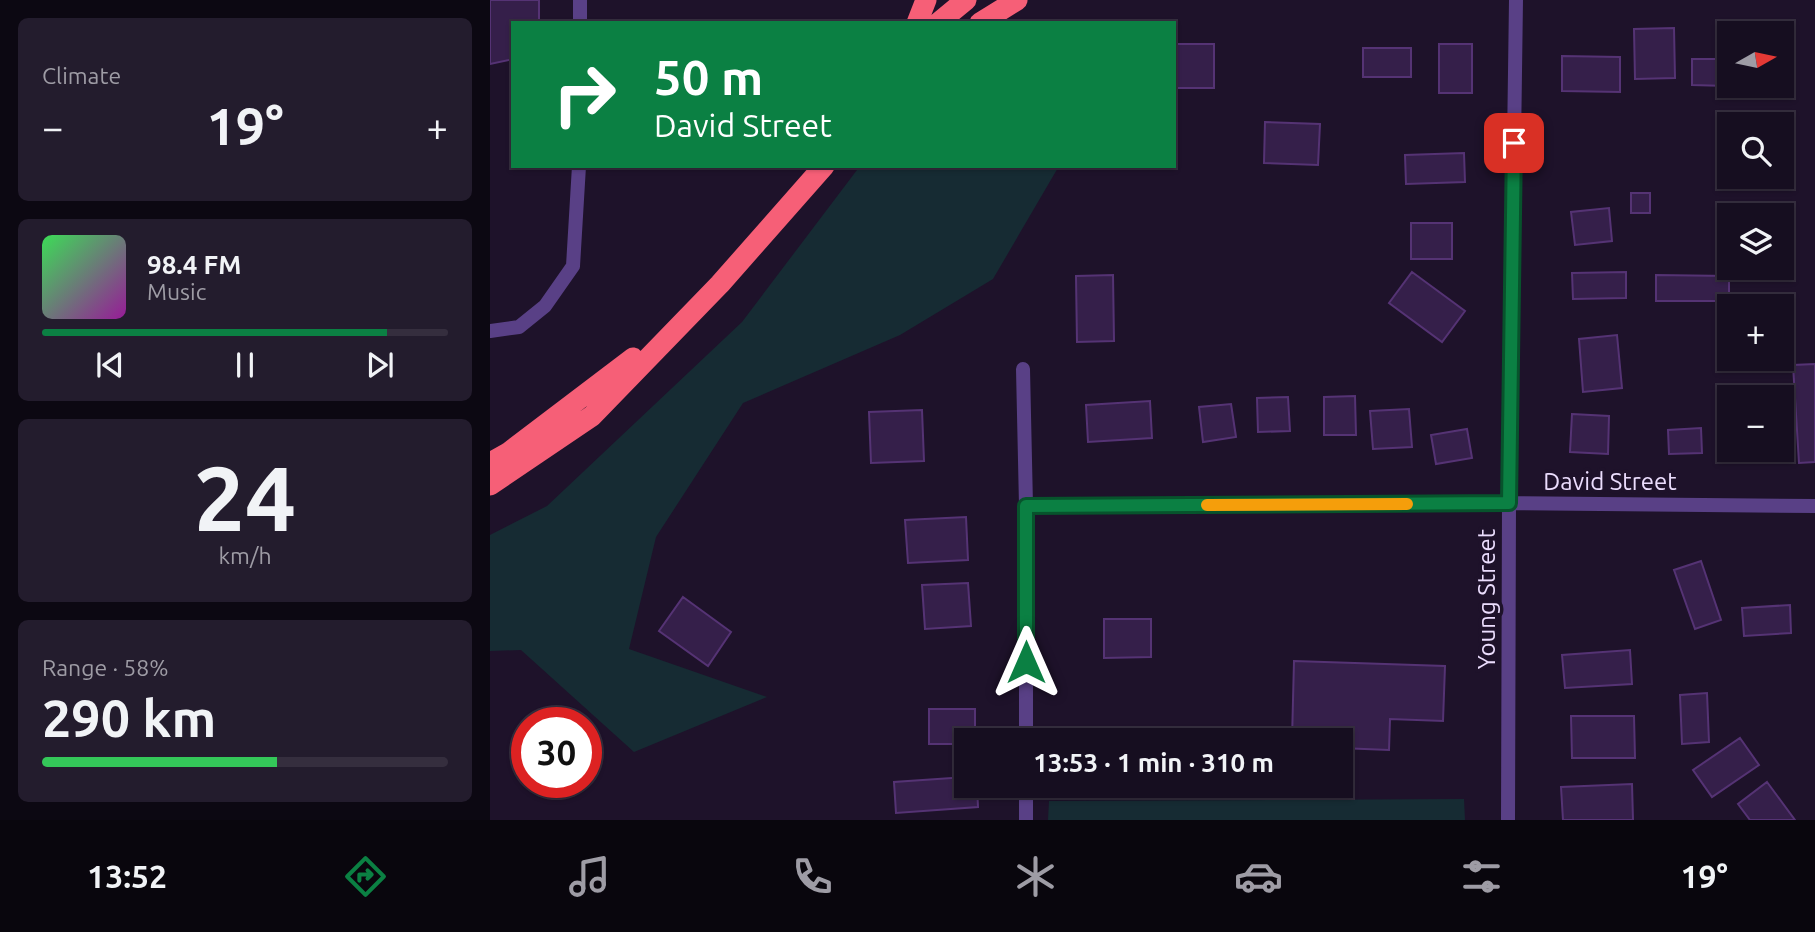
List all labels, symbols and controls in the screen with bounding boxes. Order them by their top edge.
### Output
north arrow [1717,21,1794,98]
map controls [1717,21,1794,462]
icon: right [539,49,630,140]
text: 50 m [654,49,763,104]
text: Climate [42,63,121,88]
text: 19° [206,97,284,155]
text: − [42,106,63,148]
text: + [427,106,448,148]
text: David Street [654,107,832,143]
button: search [1717,112,1794,189]
pin [1484,113,1544,173]
icon: arrive [1495,124,1533,162]
button: layers [1717,203,1794,280]
text: 98.4 FM [147,250,241,279]
text: Music [147,279,206,304]
button: + [1717,294,1794,371]
icon: previous [91,346,129,384]
icon: pause [226,346,264,384]
icon: next [361,346,399,384]
button: − [1717,385,1794,462]
text: 24 [194,446,296,548]
street label: David Street [1543,468,1677,495]
street label: Young Street [1473,528,1500,669]
text: km/h [218,543,272,568]
position arrow [989,625,1063,699]
text: Range · 58% [42,655,169,680]
text: 290 km [42,689,216,747]
speed limit sign: 30 [511,707,602,798]
text: 13:53 · 1 min · 310 m [1033,748,1274,777]
icon: directions [341,852,390,901]
icon: music [565,852,614,901]
icon: phone [788,852,837,901]
icon: climate [1011,852,1060,901]
icon: car [1234,852,1283,901]
icon: filters [1457,852,1506,901]
text: 13:52 [87,858,167,894]
text: 19° [1680,858,1728,894]

